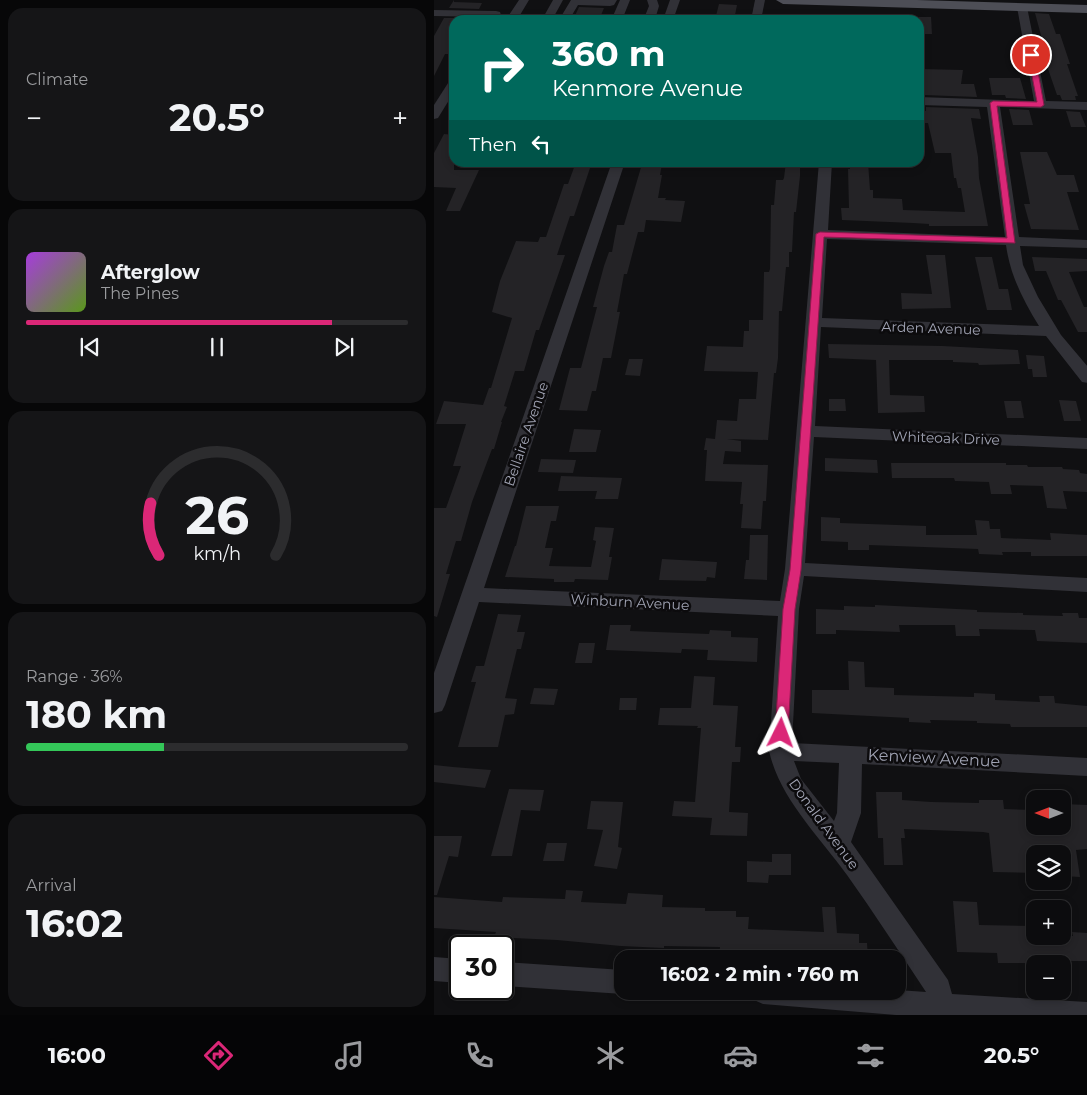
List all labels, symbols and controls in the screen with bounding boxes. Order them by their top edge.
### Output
text: 360 m [552,32,665,75]
pin [1010,34,1052,76]
icon: right [469,35,534,100]
icon: arrive [1017,41,1045,69]
text: Climate [26,70,88,89]
text: Kenmore Avenue [552,75,743,102]
text: 20.5° [169,94,265,141]
text: − [26,101,42,135]
text: + [392,101,408,135]
icon: left [527,130,555,158]
text: Then [469,133,517,156]
text: Afterglow [101,261,200,284]
text: The Pines [101,284,179,303]
street label: Arden Avenue [881,317,981,339]
icon: previous [76,333,104,361]
icon: pause [203,333,231,361]
icon: next [330,333,358,361]
street label: Bellaire Avenue [500,380,552,488]
street label: Whiteoak Drive [892,427,1000,449]
text: 26 [185,484,249,547]
text: km/h [193,543,241,564]
street label: Winburn Avenue [570,590,690,614]
text: Range · 36% [26,667,123,686]
text: 180 km [26,691,167,738]
position arrow [754,706,806,758]
street label: Kenview Avenue [867,745,1001,771]
street label: Donald Avenue [785,775,863,873]
north arrow [1026,790,1072,835]
map controls [1026,790,1071,1000]
button: layers [1026,845,1071,890]
text: Arrival [26,876,76,895]
text: 16:02 [26,900,123,947]
button: + [1026,900,1071,945]
speed limit sign: 30 [449,935,514,1000]
button: − [1026,955,1071,1000]
text: 16:02 · 2 min · 760 m [661,963,859,986]
icon: directions [201,1038,236,1073]
icon: music [332,1038,367,1073]
icon: phone [462,1038,497,1073]
icon: climate [593,1038,628,1073]
icon: car [723,1038,758,1073]
icon: filters [853,1038,888,1073]
text: 16:00 [48,1042,106,1069]
text: 20.5° [984,1042,1039,1069]

